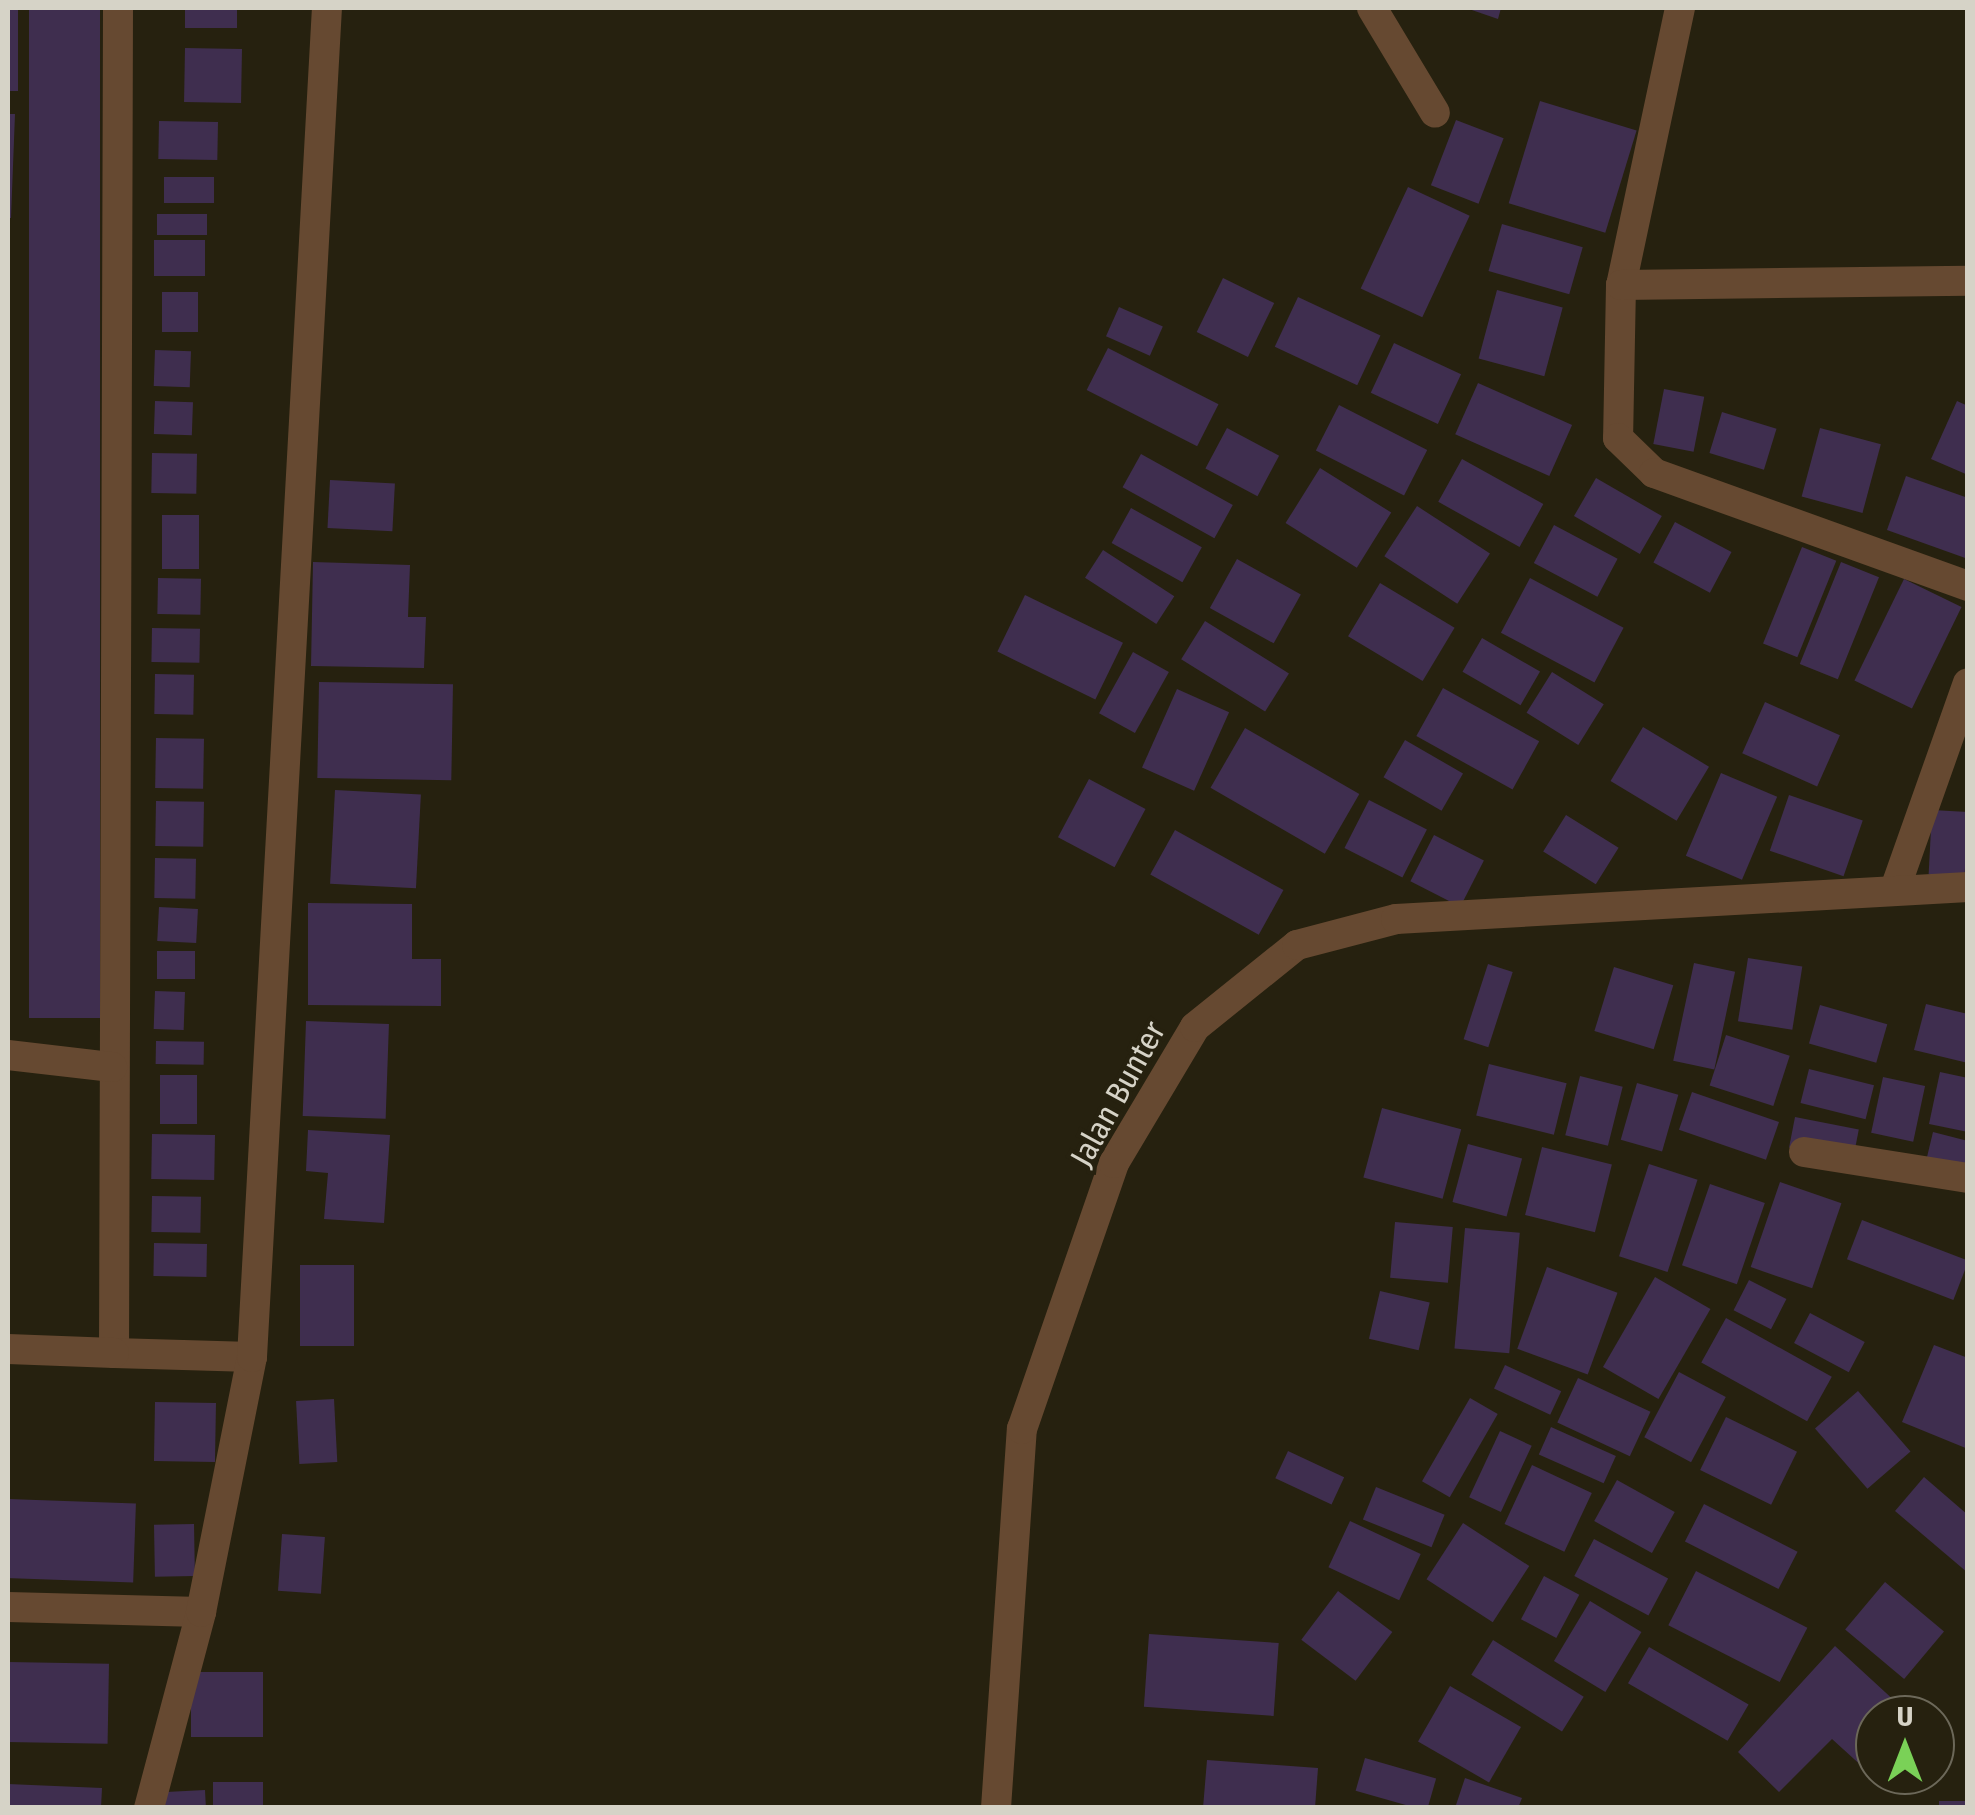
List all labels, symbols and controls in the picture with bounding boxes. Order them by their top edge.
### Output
street label: Jalan Bunter [1062,1014,1174,1174]
north arrow [1855,1695,1955,1795]
text: U [1897,1700,1913,1733]

